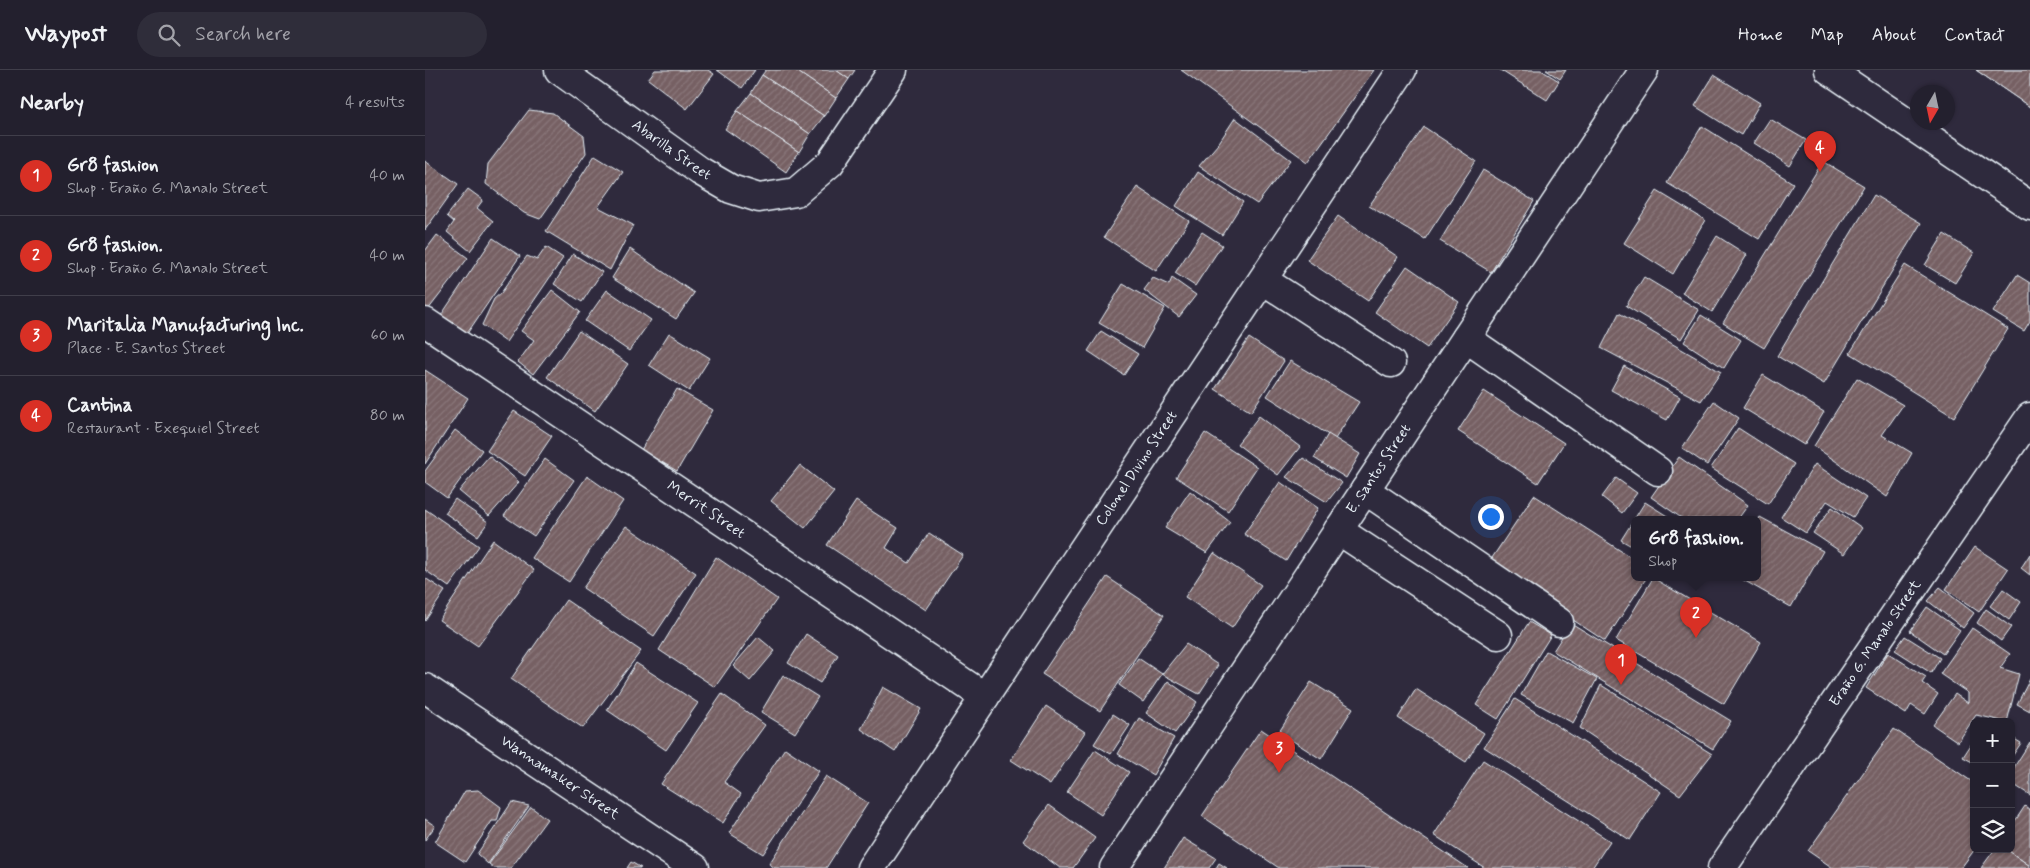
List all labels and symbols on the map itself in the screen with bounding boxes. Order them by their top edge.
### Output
north arrow [1910,85,1955,130]
street label: Abarilla Street [627,115,715,185]
pin: 4 [1804,131,1836,172]
street label: Colonel Divino Street [1091,407,1183,530]
street label: E. Santos Street [1342,420,1416,518]
street label: Merrit Street [663,477,749,544]
your location [1478,504,1504,530]
street label: Eraño G. Manalo Street [1825,576,1926,711]
pin: 2 [1680,597,1712,638]
pin: 1 [1605,644,1637,685]
street label: Wannamaker Street [496,731,623,825]
pin: 3 [1263,732,1295,773]

